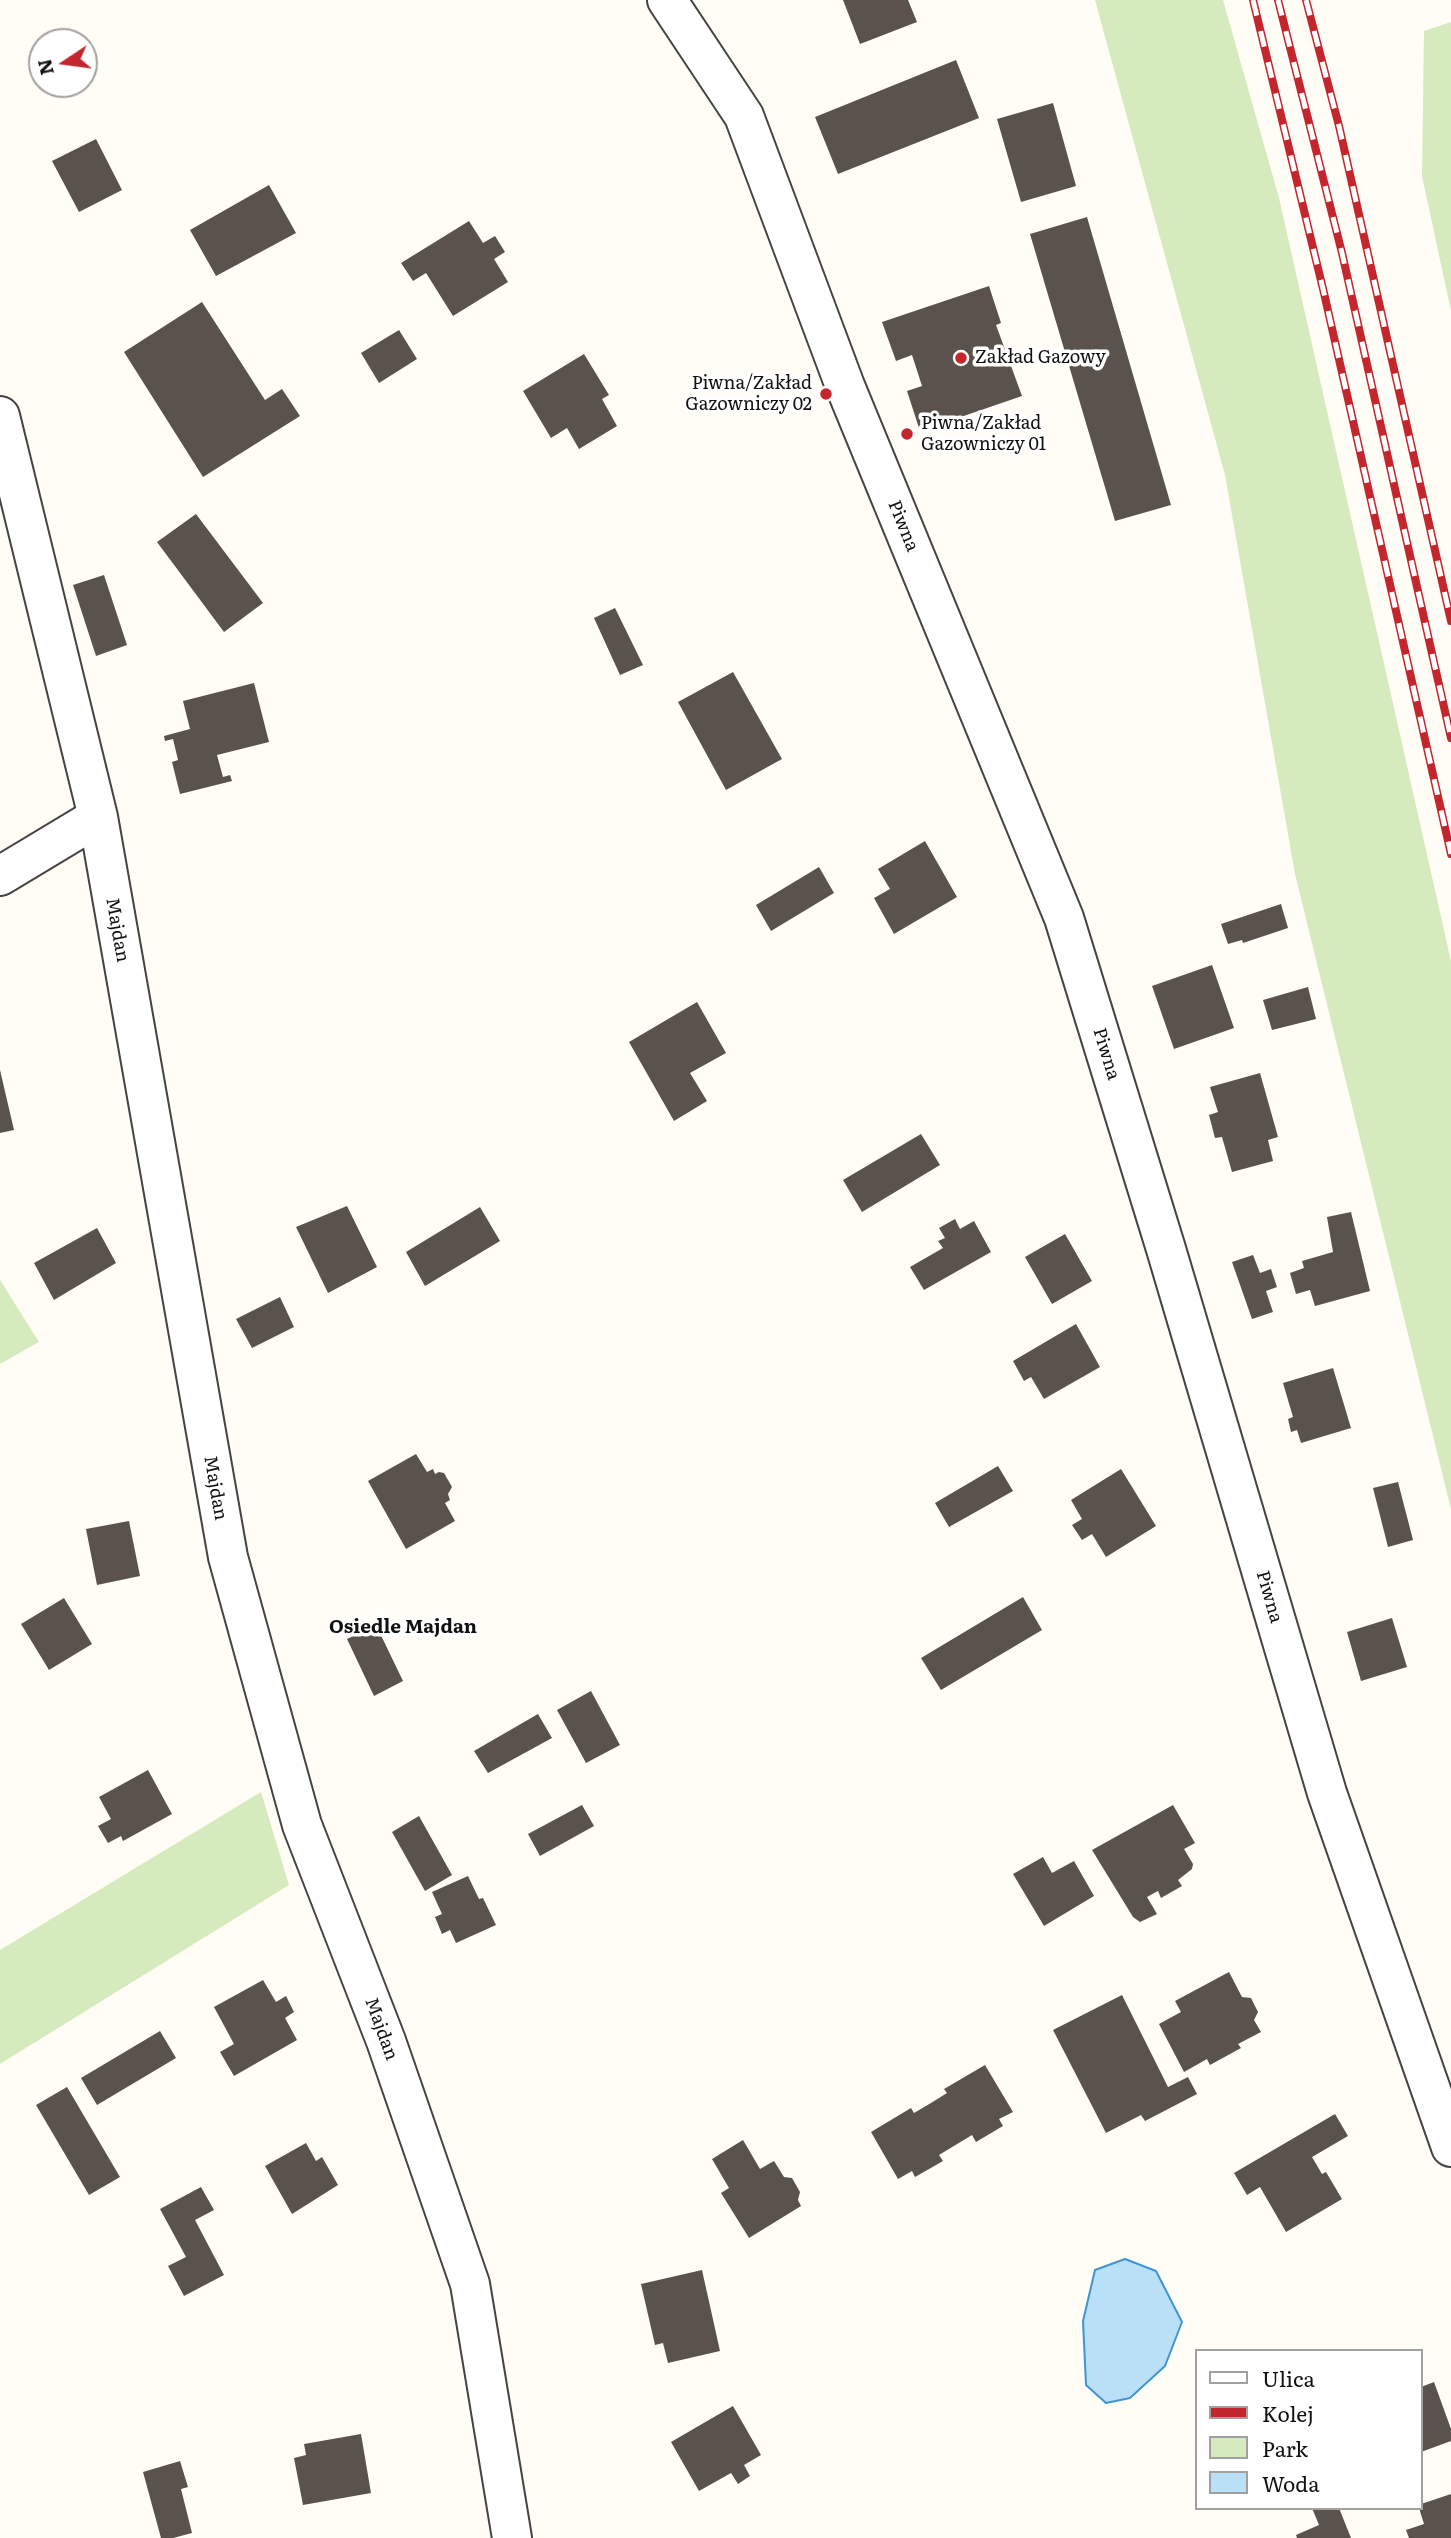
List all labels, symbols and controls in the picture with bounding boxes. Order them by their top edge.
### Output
north arrow [28,28,98,98]
text: N [29,56,60,78]
place label: Zakład Gazowy [975,347,1106,369]
marker: Zakład Gazowy [953,350,969,366]
place label: Piwna/Zakład Gazowniczy 02 [685,373,812,416]
marker: Piwna/Zakład Gazowniczy 02 [818,386,834,402]
place label: Piwna/Zakład Gazowniczy 01 [921,413,1046,456]
marker: Piwna/Zakład Gazowniczy 01 [899,426,915,442]
street label: Piwna [883,497,923,555]
street label: Majdan [101,896,133,964]
street label: Piwna [1088,1025,1124,1083]
street label: Majdan [199,1454,231,1522]
street label: Piwna [1251,1568,1287,1626]
district label: Osiedle Majdan [329,1616,477,1638]
street label: Majdan [360,1995,402,2063]
legend [1196,2349,1423,2510]
text: Ulica [1262,2362,1315,2393]
text: Kolej [1262,2397,1314,2428]
text: Park [1262,2432,1308,2463]
text: Woda [1262,2467,1320,2498]

